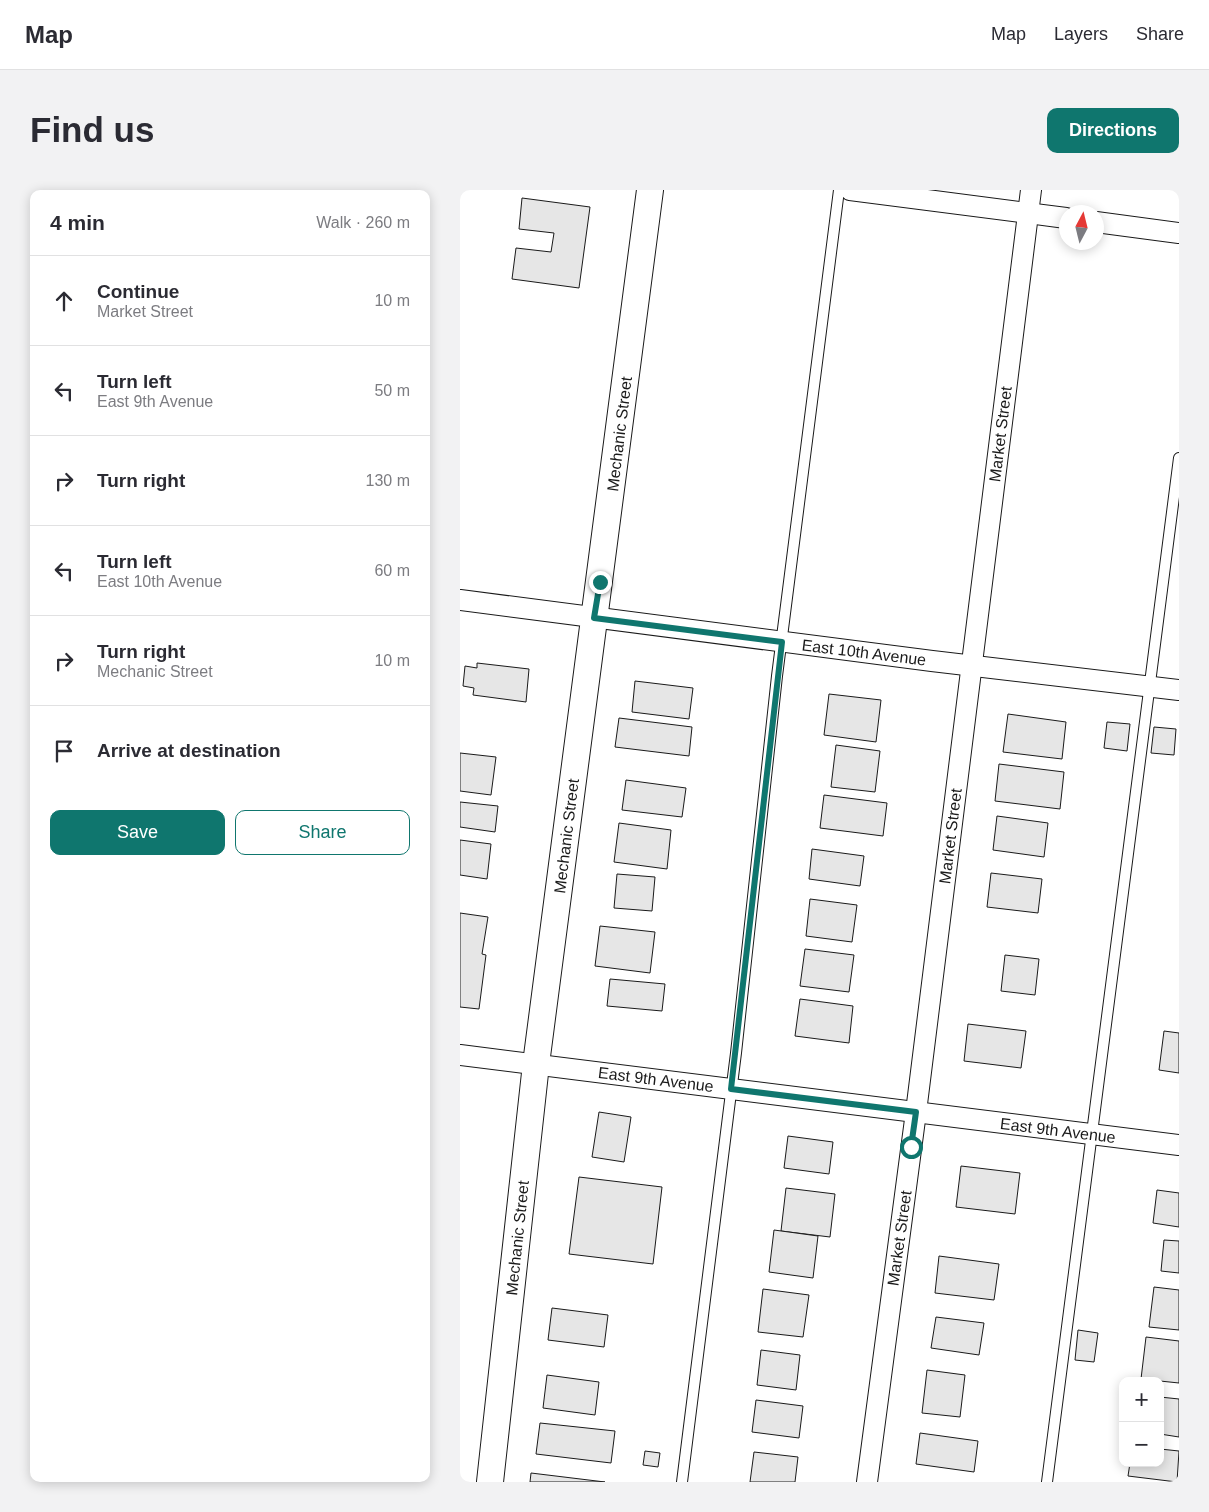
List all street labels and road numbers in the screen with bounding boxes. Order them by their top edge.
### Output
street label: Mechanic Street [604,375,635,492]
street label: Market Street [986,385,1015,483]
street label: East 10th Avenue [801,636,927,669]
street label: Mechanic Street [551,777,582,894]
street label: Market Street [936,787,965,885]
street label: East 9th Avenue [597,1064,715,1095]
street label: East 9th Avenue [999,1115,1117,1146]
street label: Mechanic Street [503,1179,532,1296]
street label: Market Street [884,1189,915,1287]

